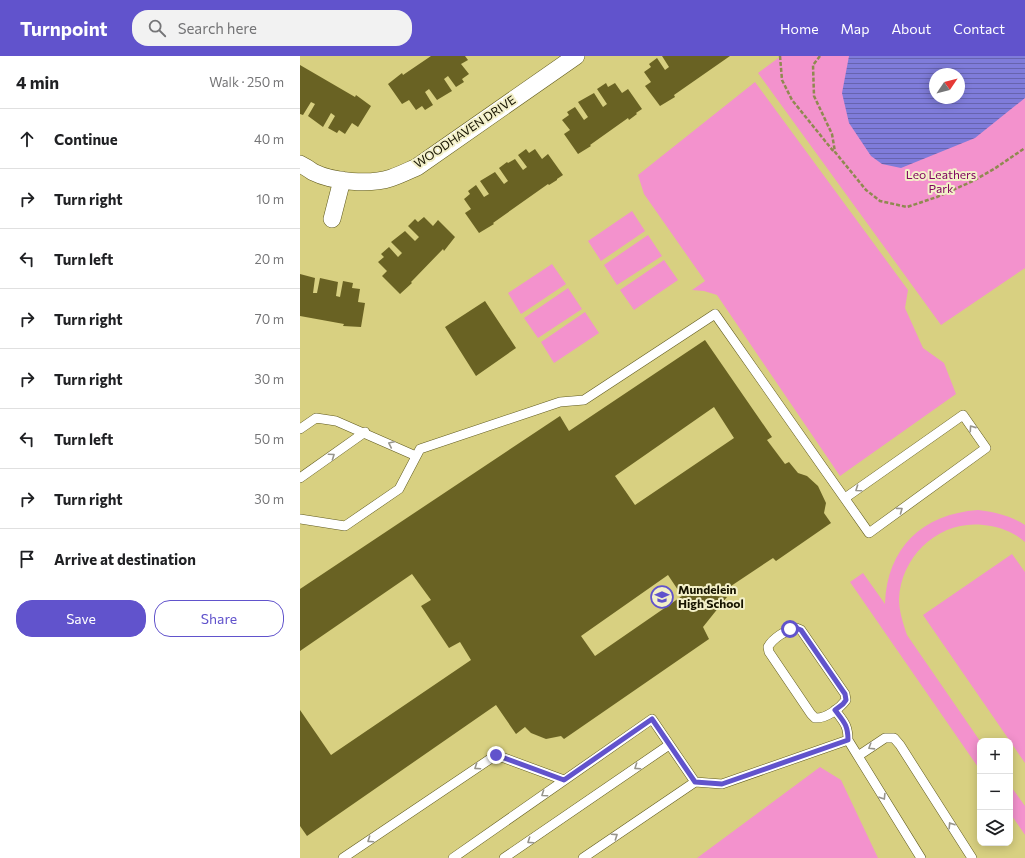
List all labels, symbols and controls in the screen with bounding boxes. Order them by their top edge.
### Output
search box [132,10,412,46]
text: Turnpoint [20,17,108,40]
icon: search [146,17,168,39]
text: Search here [178,19,257,37]
text: Home [780,20,819,37]
text: Map [841,20,869,37]
text: About [891,20,931,37]
text: Contact [953,20,1005,37]
north arrow [929,68,965,104]
text: 4 min [16,72,59,93]
text: Walk · 250 m [209,74,284,90]
street label: WOODHAVEN DRIVE [411,92,518,170]
icon: ahead [16,128,38,150]
text: Continue [54,130,118,148]
text: 40 m [254,131,284,147]
park label: Leo Leathers Park [906,167,976,195]
icon: right [16,188,38,210]
text: Turn right [54,190,123,208]
text: 10 m [256,191,284,207]
icon: left [16,248,38,270]
text: Turn left [54,250,113,268]
text: 20 m [255,251,284,267]
icon: right [16,308,38,330]
text: Turn right [54,310,123,328]
text: 70 m [255,311,284,327]
icon: right [16,368,38,390]
text: Turn right [54,370,123,388]
text: 30 m [254,371,284,387]
one-way arrow [970,425,977,432]
icon: left [16,428,38,450]
text: Turn left [54,430,113,448]
text: 50 m [254,431,284,447]
one-way arrow [387,441,395,449]
one-way arrow [328,453,335,461]
one-way arrow [855,484,862,492]
icon: right [16,488,38,510]
text: Turn right [54,490,123,508]
text: 30 m [254,491,284,507]
one-way arrow [896,508,903,515]
icon: arrive [16,548,38,570]
text: Arrive at destination [54,550,196,568]
place label: Mundelein High School [678,582,744,610]
school or university icon: Mundelein High School [649,584,675,610]
button: Save [16,600,146,637]
button: Share [154,600,284,637]
route start [781,620,799,638]
map controls [977,738,1013,846]
button: + [977,738,1013,774]
one-way arrow [868,742,875,750]
route end [487,746,505,764]
one-way arrow [634,762,641,770]
one-way arrow [475,763,482,770]
button: − [977,774,1013,810]
one-way arrow [542,789,549,796]
one-way arrow [879,793,886,800]
button: layers [977,810,1013,846]
one-way arrow [949,822,956,829]
one-way arrow [611,833,618,841]
one-way arrow [367,835,374,842]
one-way arrow [527,836,534,843]

